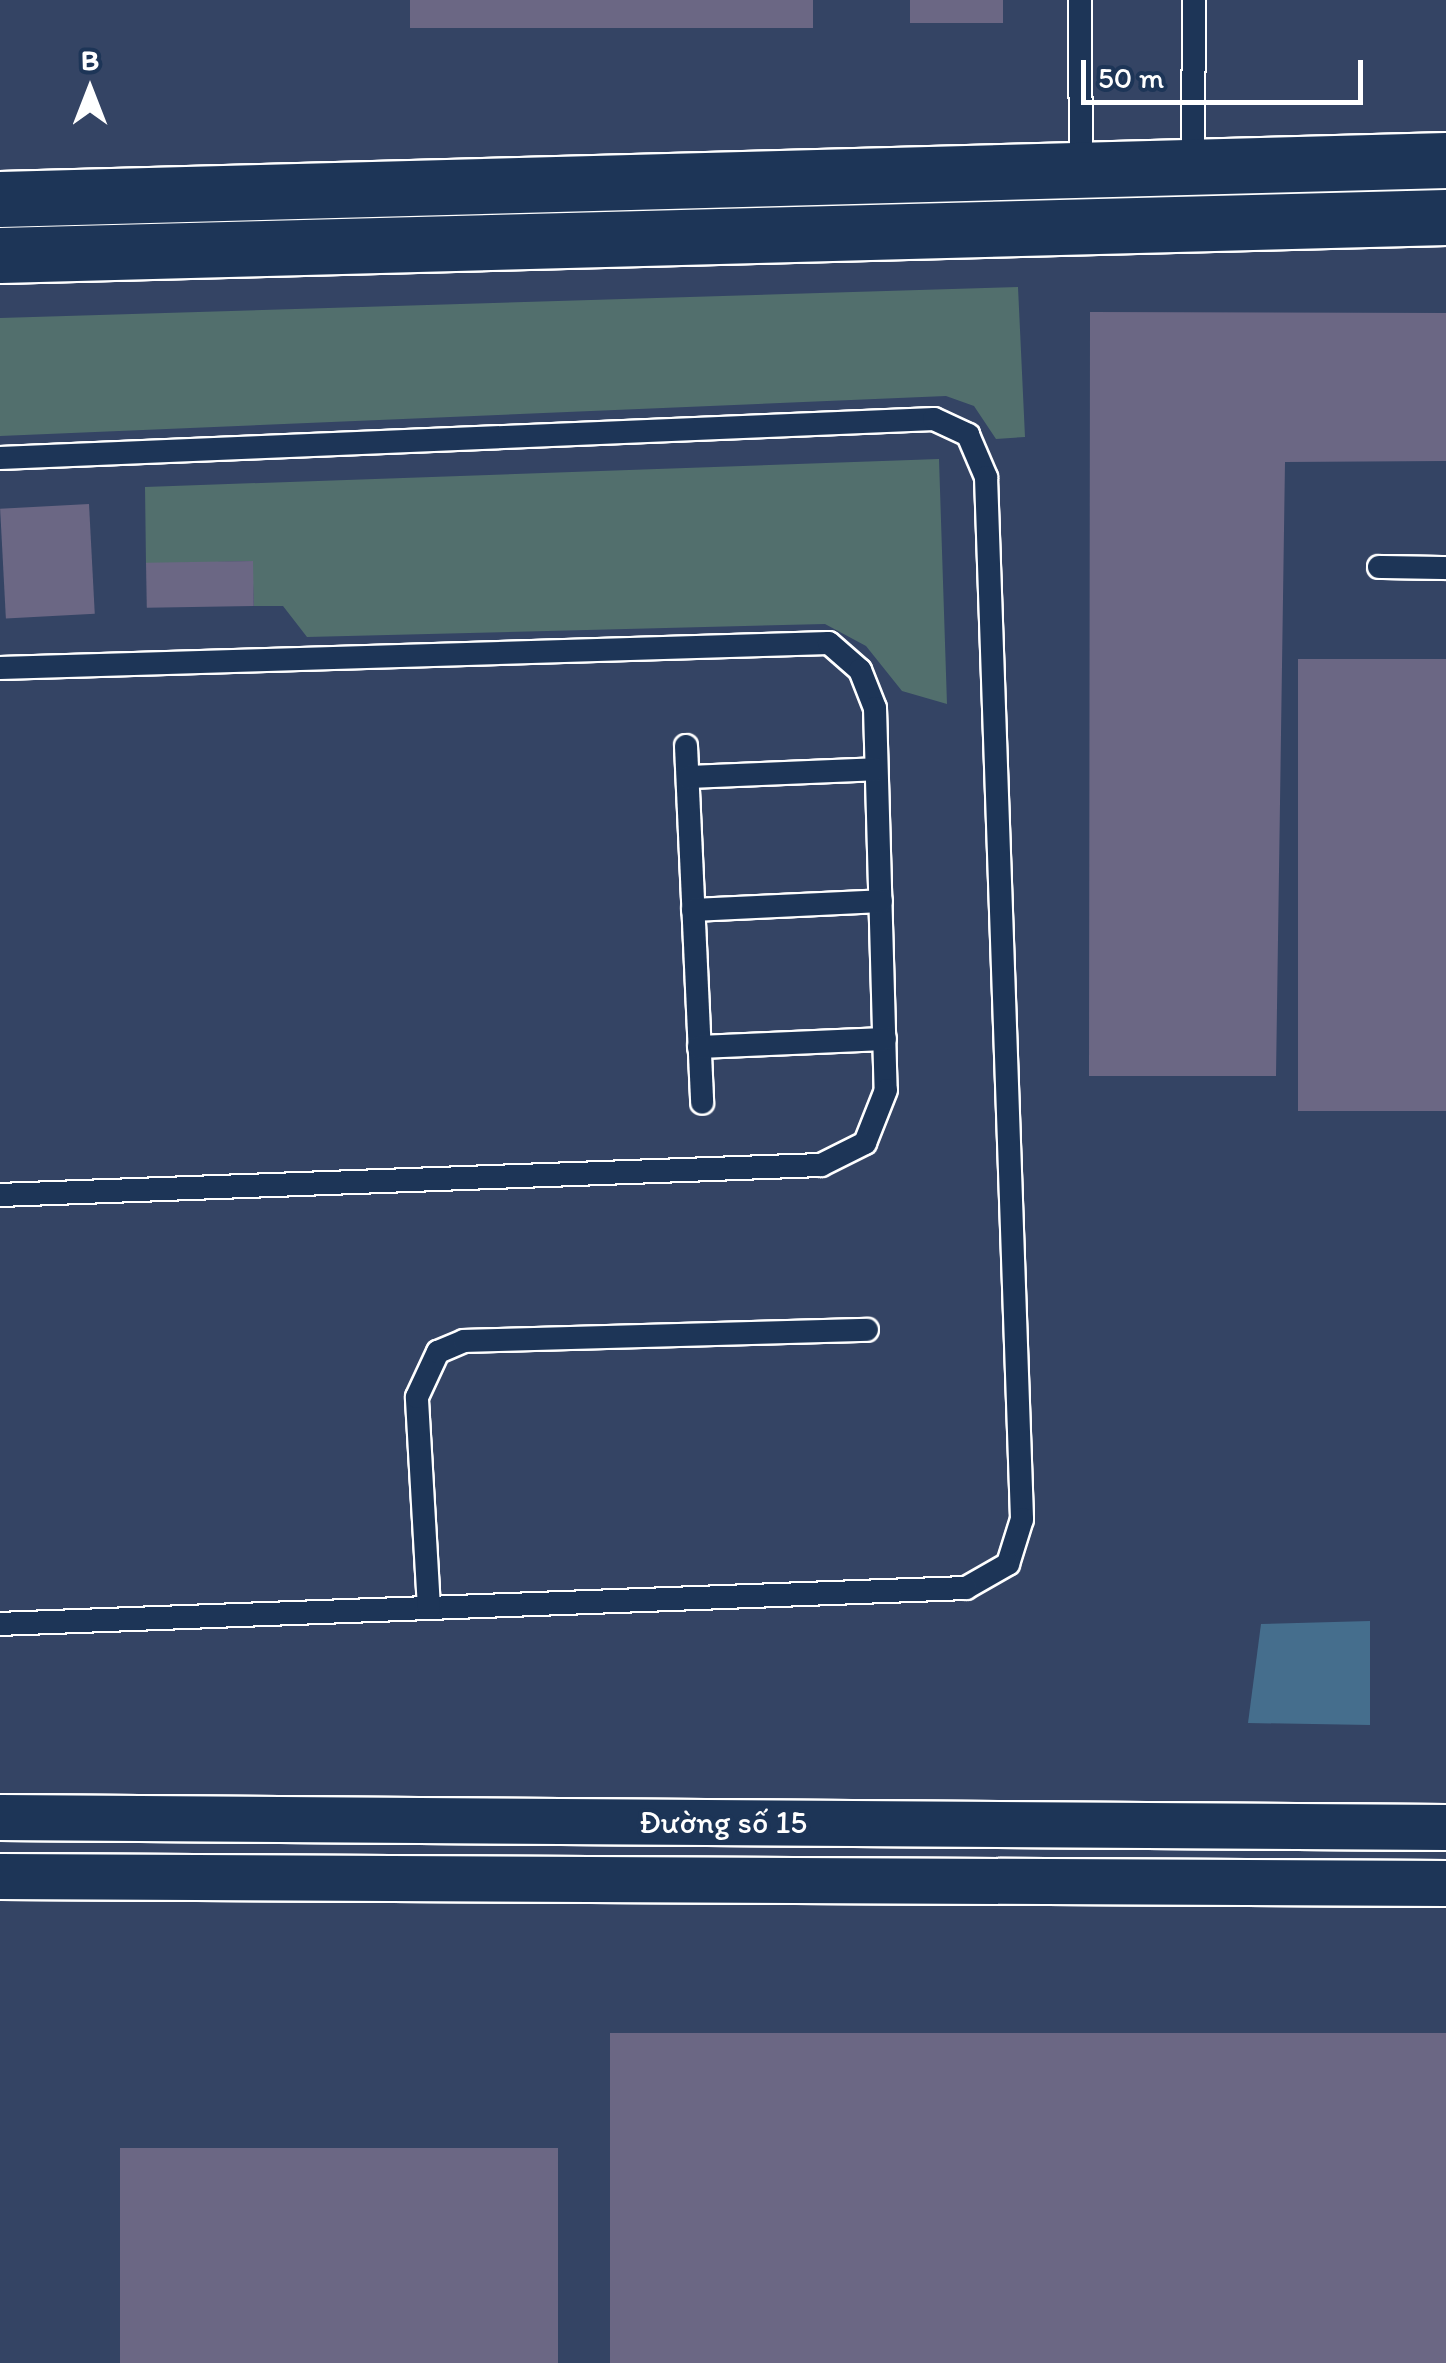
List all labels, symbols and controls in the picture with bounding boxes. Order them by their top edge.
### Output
north arrow [40,40,140,140]
scale bar [1086,40,1368,102]
text: B [81,43,99,77]
text: 50 m [1098,59,1164,96]
street label: Đường số 15 [639,1803,807,1841]

